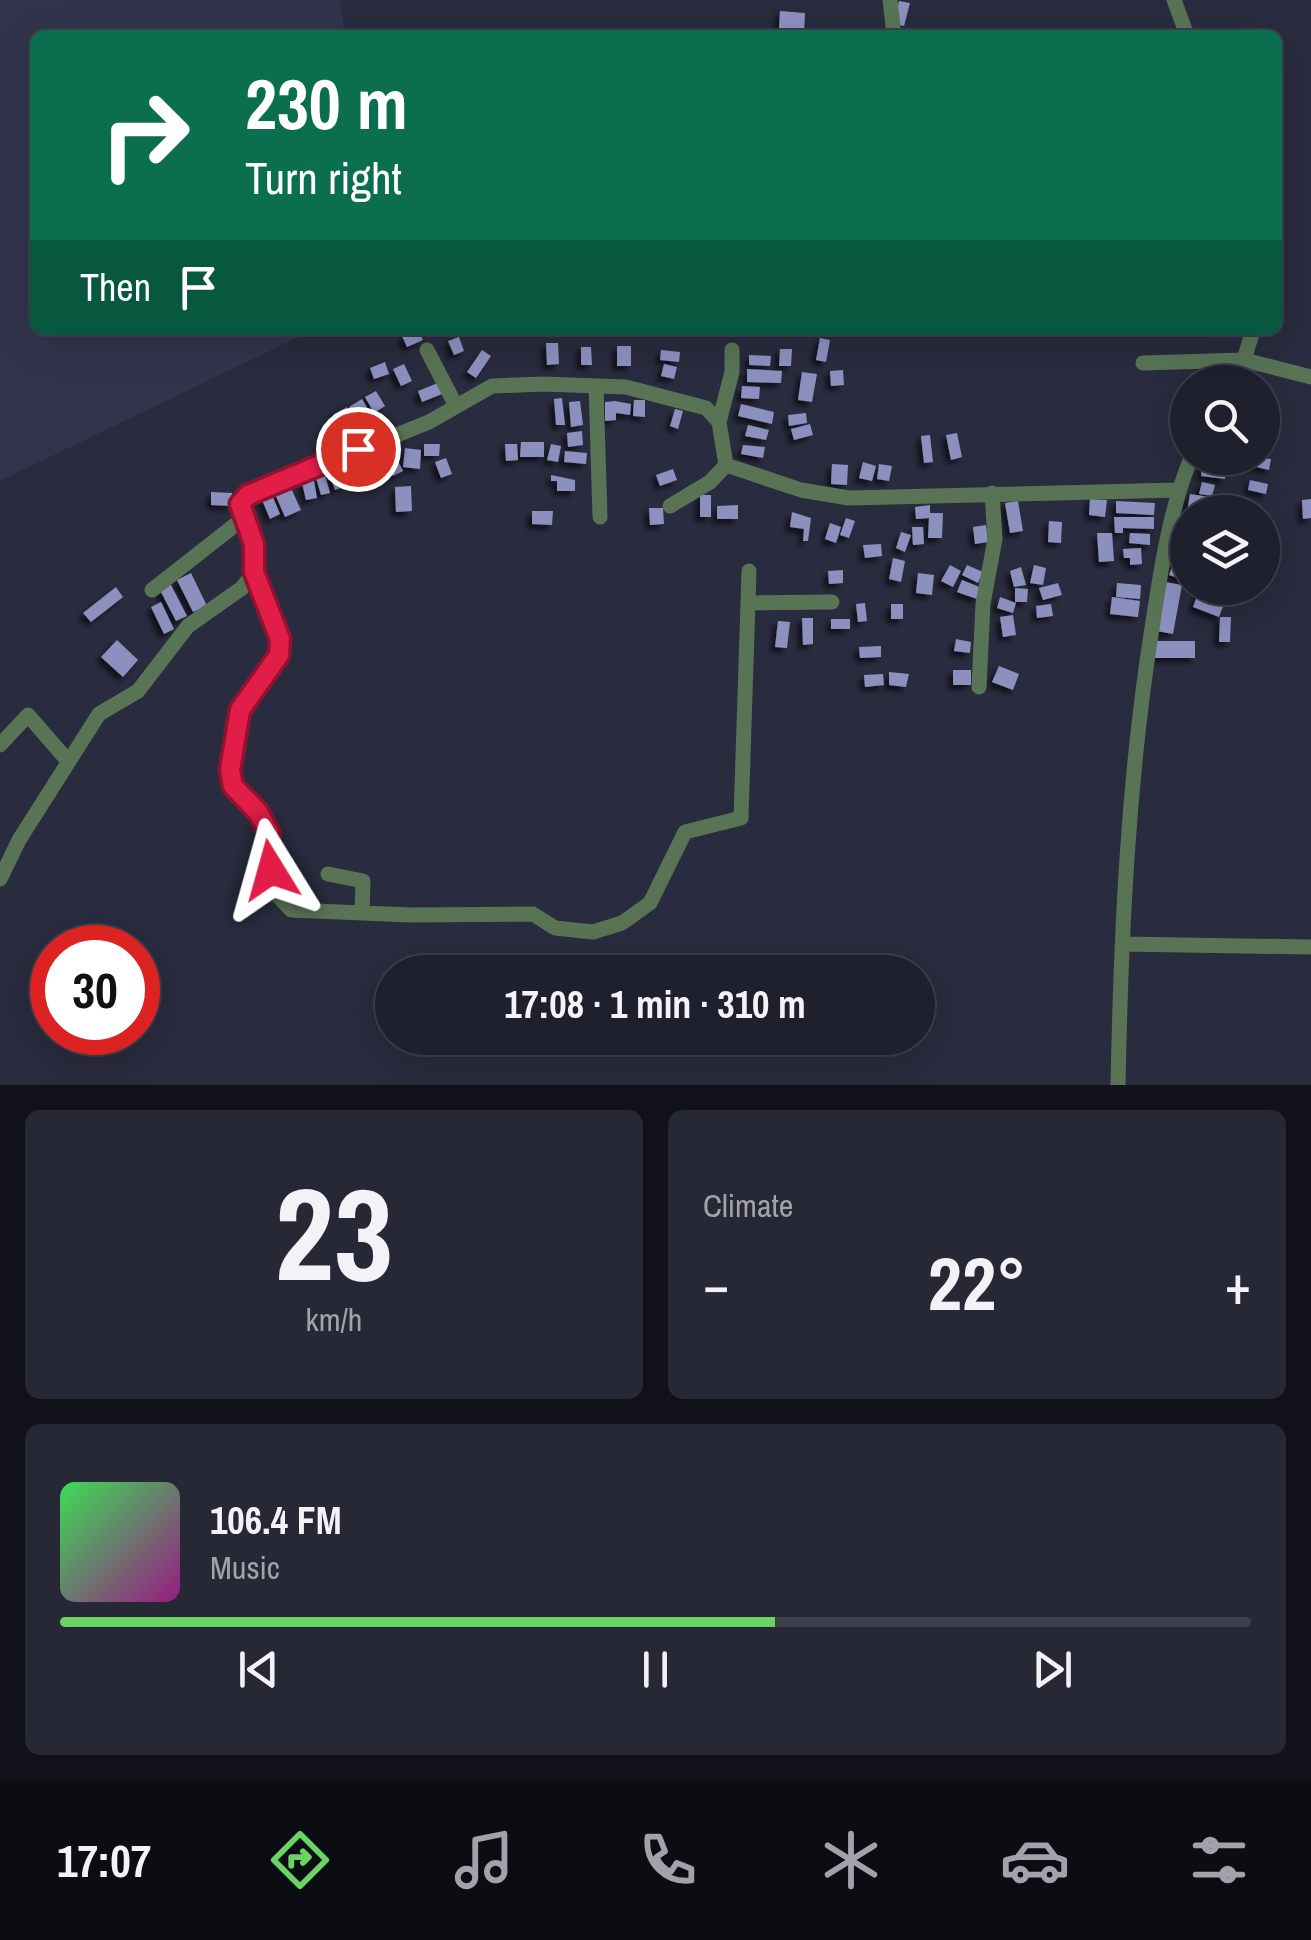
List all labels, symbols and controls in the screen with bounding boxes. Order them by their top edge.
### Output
text: 230 m [245,57,408,151]
icon: right [80,70,210,200]
text: Turn right [245,147,402,208]
icon: arrive [171,260,226,315]
text: Then [80,262,151,313]
map controls [1170,365,1280,605]
button: search [1170,365,1280,475]
pin [316,407,401,492]
icon: arrive [331,422,386,477]
button: layers [1170,495,1280,605]
position arrow [219,818,323,922]
speed limit sign: 30 [30,925,160,1055]
text: 17:08 · 1 min · 310 m [504,979,806,1030]
text: 23 [275,1145,393,1321]
text: Climate [703,1184,793,1227]
text: 22° [928,1232,1026,1333]
text: − [703,1247,729,1321]
text: + [1225,1247,1251,1321]
text: km/h [306,1298,362,1341]
text: 106.4 FM [210,1495,342,1546]
text: Music [210,1546,280,1589]
icon: previous [231,1642,286,1697]
icon: pause [628,1642,683,1697]
icon: next [1025,1642,1080,1697]
icon: directions [265,1825,335,1895]
icon: music [449,1825,519,1895]
icon: phone [633,1825,703,1895]
icon: climate [816,1825,886,1895]
icon: car [1000,1825,1070,1895]
icon: filters [1184,1825,1254,1895]
text: 17:07 [57,1830,151,1891]

